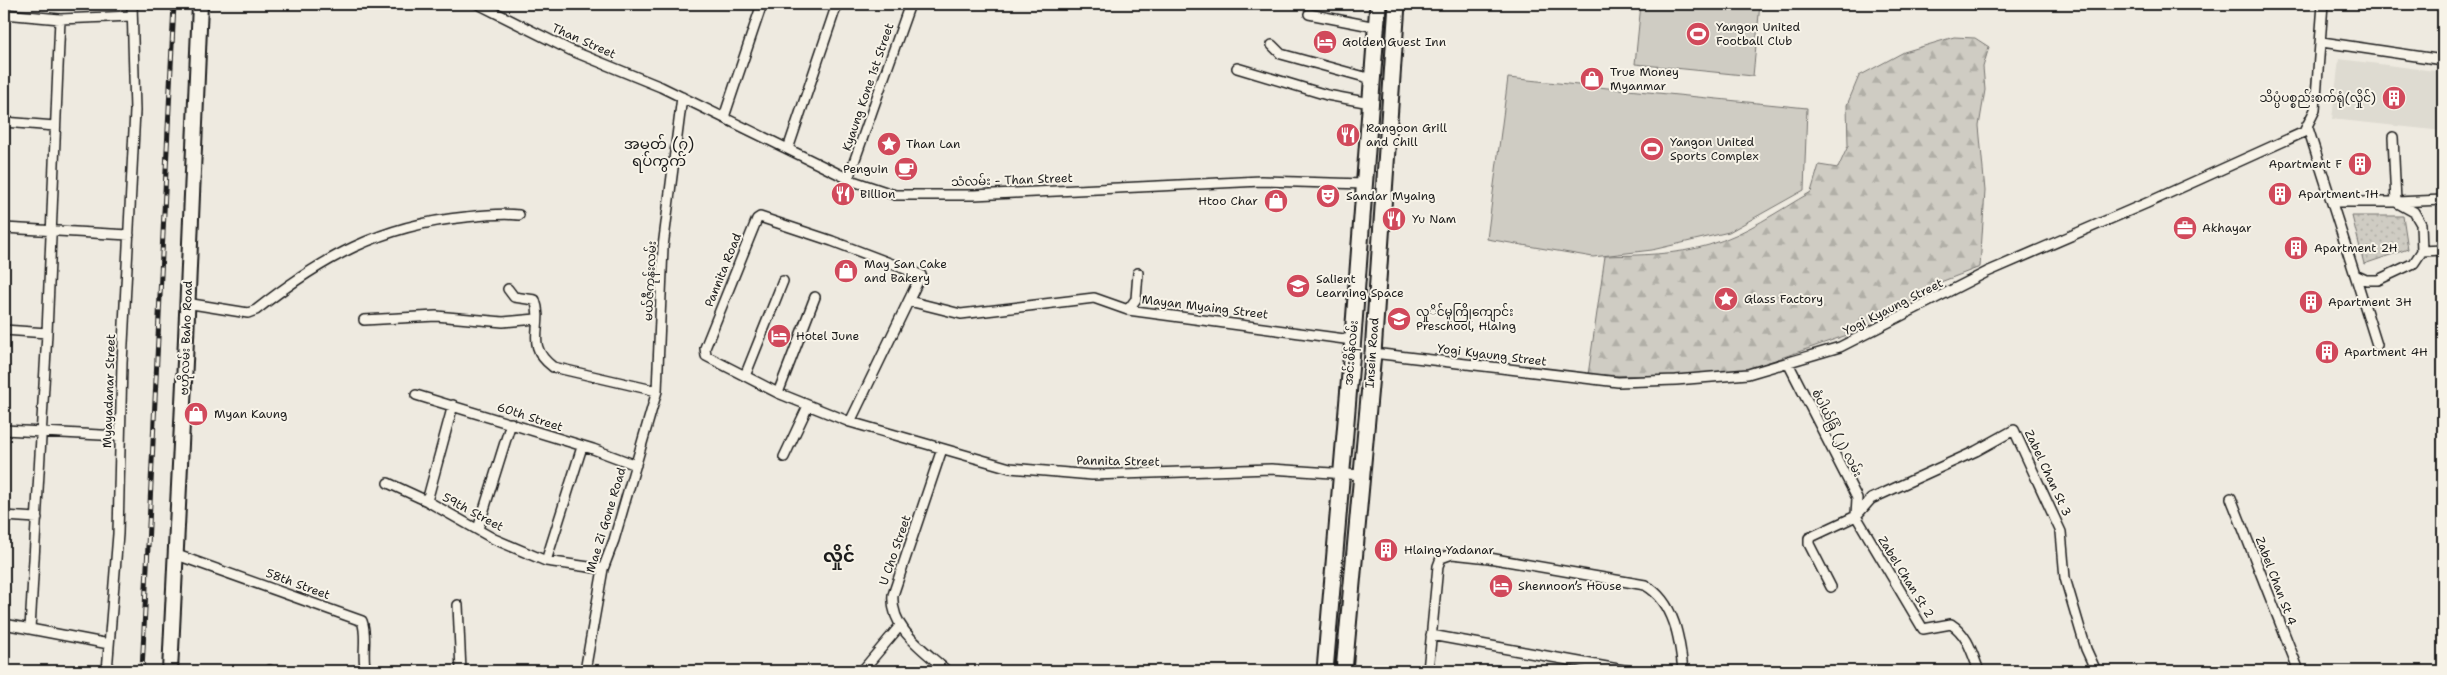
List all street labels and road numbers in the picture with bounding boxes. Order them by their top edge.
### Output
street label: Than Street [549,20,619,62]
street label: Kyaung Kone 1st Street [839,21,897,153]
street label: သံလမ်း - Than Street [951,169,1073,190]
street label: Pannita Road [701,230,745,309]
street label: မယ်ဇီကုန်းလမ်း [639,241,662,322]
street label: Yogi Kyaung Street [1840,275,1946,339]
street label: ဗဟိုလမ်း Baho Road [175,280,198,396]
street label: Mayan Myaing Street [1141,291,1269,323]
street label: Insein Road [1362,317,1382,389]
street label: အင်းစိန်လမ်း [1339,320,1364,386]
street label: Myayadanar Street [99,334,119,448]
street label: Yogi Kyaung Street [1436,340,1548,370]
street label: စံပါယ်ခြံ (၂) လမ်း [1806,386,1867,480]
street label: 60th Street [495,399,565,435]
street label: Zabel Chan St 3 [2021,427,2075,519]
street label: Pannita Street [1076,452,1160,470]
street label: Mae Zi Gone Road [582,465,630,575]
street label: 59th Street [440,489,506,535]
street label: U Cho Street [876,513,914,587]
street label: Zabel Chan St 2 [1874,533,1938,621]
street label: Zabel Chan St 4 [2252,534,2300,628]
street label: 58th Street [264,565,332,603]

